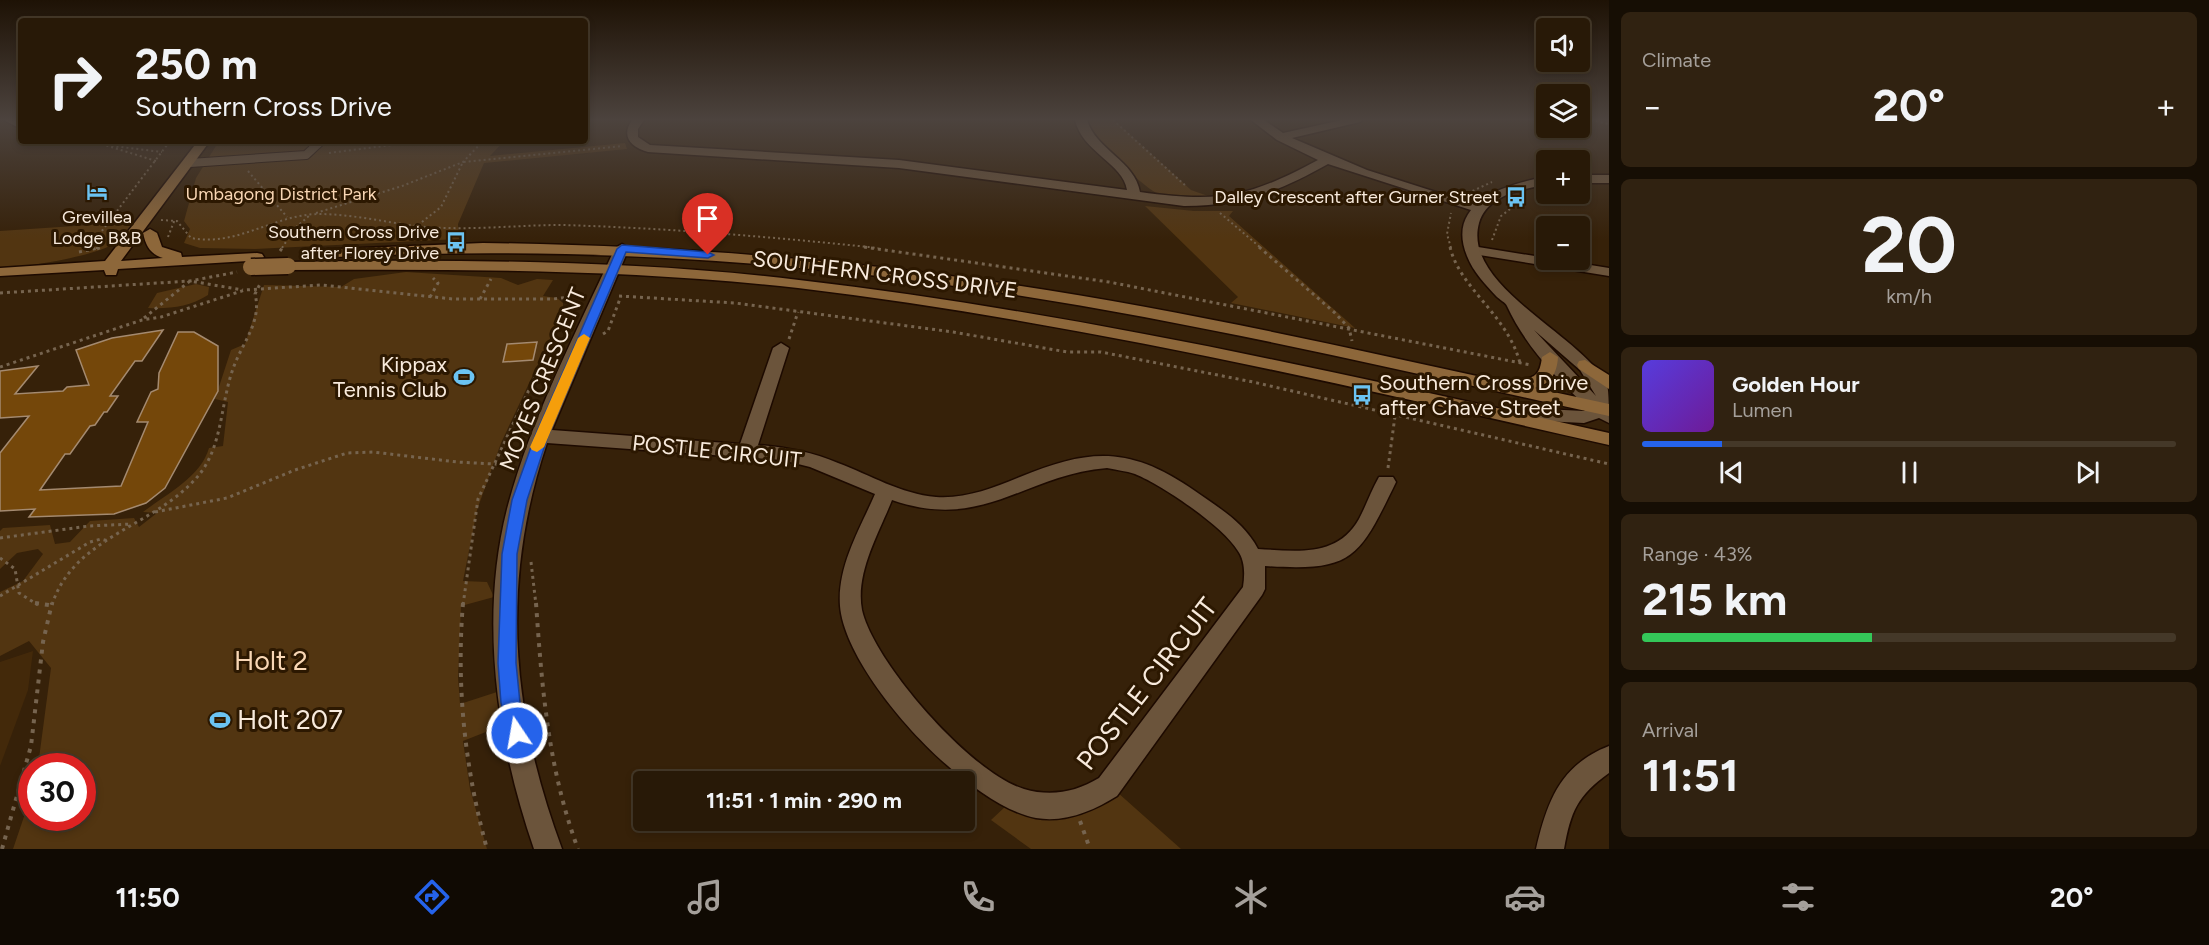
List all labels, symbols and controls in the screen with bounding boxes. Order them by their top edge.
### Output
map controls [1536,18,1590,270]
button: sound [1536,18,1590,72]
text: 250 m [135,39,258,90]
icon: right [36,42,114,120]
text: Climate [1642,48,1711,72]
text: 20° [1873,78,1945,132]
button: layers [1536,84,1590,138]
text: − [1642,87,1663,126]
text: + [2155,87,2176,126]
text: Southern Cross Drive [135,90,392,123]
button: + [1536,150,1590,204]
hotel icon: Grevillea Lodge B&B [85,180,109,204]
park label: Umbagong District Park [185,183,377,205]
bus stop icon: Dalley Crescent after Gurner Street [1504,185,1528,209]
place label: Dalley Crescent after Gurner Street [1214,186,1499,208]
pin [682,193,733,255]
text: 20 [1861,198,1957,292]
icon: arrive [691,202,724,235]
place label: Grevillea Lodge B&B [53,206,141,249]
button: − [1536,216,1590,270]
place label: Southern Cross Drive after Florey Drive [268,221,439,264]
bus stop icon: Southern Cross Drive after Florey Drive [444,230,468,254]
street label: SOUTHERN CROSS DRIVE [751,245,1019,304]
street label: MOYES CRESCENT [493,284,591,475]
text: km/h [1886,284,1932,308]
place label: Kippax Tennis Club [333,351,448,403]
sports icon: Kippax Tennis Club [452,365,476,389]
place label: Southern Cross Drive after Chave Street [1379,369,1588,421]
text: Golden Hour [1732,371,1860,398]
bus stop icon: Southern Cross Drive after Chave Street [1350,383,1374,407]
text: Lumen [1732,398,1793,422]
street label: POSTLE CIRCUIT [631,429,803,474]
icon: previous [1715,456,1748,489]
icon: pause [1893,456,1926,489]
icon: next [2071,456,2104,489]
text: Range · 43% [1642,542,1753,566]
text: 215 km [1642,572,1787,626]
street label: POSTLE CIRCUIT [1069,591,1224,776]
park label: Holt 2 [234,644,308,677]
position arrow [485,701,549,765]
place label: Holt 207 [237,703,343,736]
sports icon: Holt 207 [208,708,232,732]
text: Arrival [1642,718,1698,742]
text: 11:51 [1642,748,1739,802]
speed limit sign: 30 [18,753,96,831]
text: 11:51 · 1 min · 290 m [706,787,902,814]
icon: directions [411,876,453,918]
icon: music [684,876,726,918]
icon: phone [957,876,999,918]
icon: climate [1230,876,1272,918]
icon: car [1504,876,1546,918]
icon: filters [1777,876,1819,918]
text: 11:50 [116,881,180,914]
text: 20° [2050,881,2093,914]

